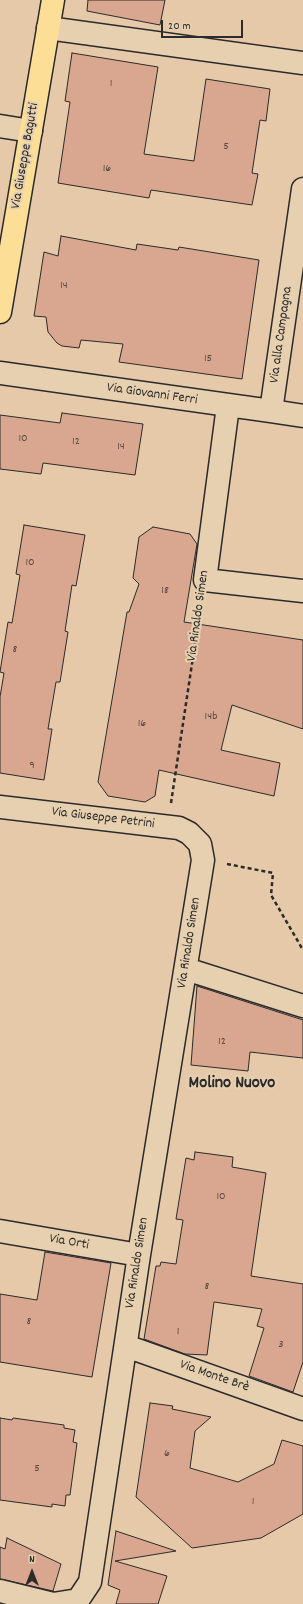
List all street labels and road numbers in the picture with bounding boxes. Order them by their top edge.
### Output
street label: Via Giuseppe Bagutti [8,102,44,210]
street label: Via alla Campagna [267,286,297,384]
street label: Via Giovanni Ferri [106,380,198,410]
street label: Via Rinaldo Simen [184,569,214,663]
street label: Via Giuseppe Petrini [51,804,155,834]
street label: Via Rinaldo Simen [175,896,205,990]
street label: Via Rinaldo Simen [123,1216,153,1310]
street label: Via Orti [48,1231,90,1255]
street label: Via Monte Brè [177,1357,251,1397]

